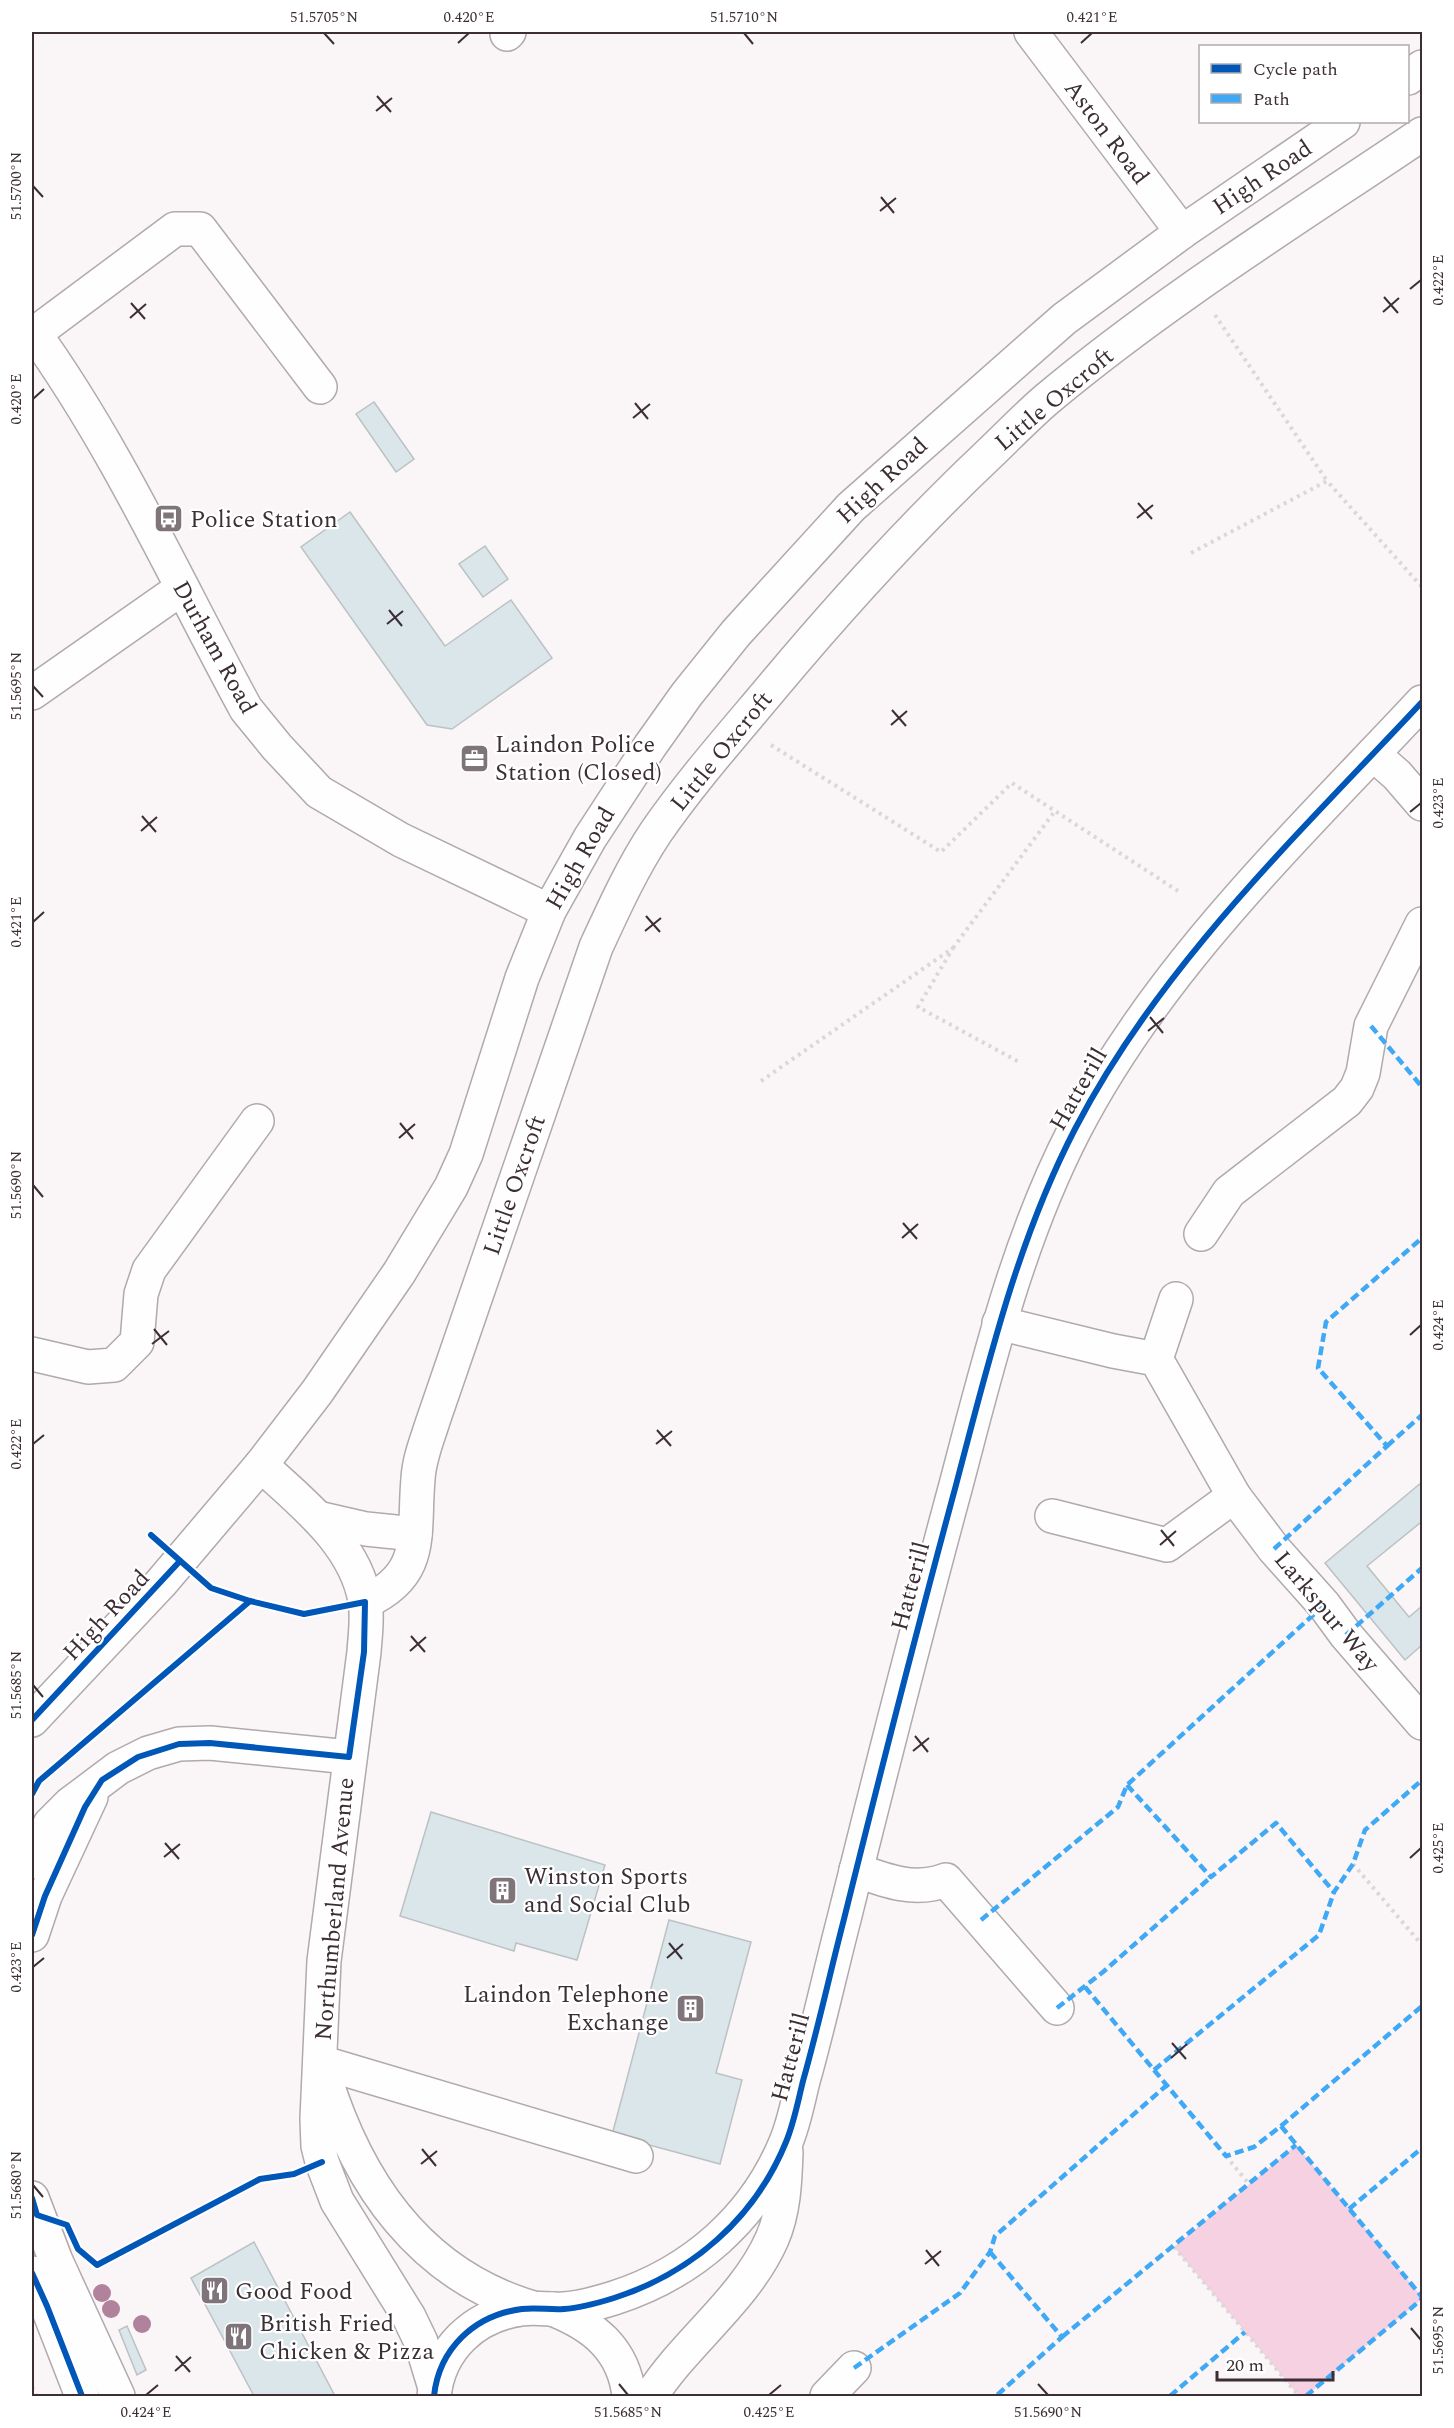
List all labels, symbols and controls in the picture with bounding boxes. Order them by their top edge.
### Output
text: 51.5705°N [290,6,358,29]
text: 0.420°E [443,6,495,29]
text: 51.5710°N [710,6,778,29]
text: 0.421°E [1066,6,1118,29]
legend [1199,45,1409,123]
text: Cycle path [1253,56,1338,83]
street label: Aston Road [1055,72,1158,193]
text: Path [1253,86,1290,113]
street label: High Road [1205,131,1320,225]
text: 51.5700°N [5,152,28,220]
text: 0.422°E [1427,254,1450,306]
street label: Little Oxcroft [987,339,1122,461]
text: 0.420°E [5,373,28,425]
street label: High Road [829,429,937,533]
place label: Police Station [190,502,338,538]
bus stop icon: Police Station [153,503,185,535]
street label: Durham Road [163,574,266,721]
text: 51.5695°N [5,652,28,720]
street label: Little Oxcroft [662,684,782,820]
place label: Laindon Police Station (Closed) [495,727,662,791]
office icon: Laindon Police Station (Closed) [458,742,490,774]
text: 0.423°E [1427,777,1450,829]
street label: High Road [537,800,625,917]
text: 0.421°E [5,896,28,948]
street label: Hatterill [1041,1041,1117,1138]
street label: Little Oxcroft [474,1110,556,1260]
text: 51.5690°N [5,1151,28,1219]
text: 0.424°E [1427,1299,1450,1351]
text: 0.422°E [5,1418,28,1470]
street label: Hatterill [882,1538,940,1635]
street label: Larkspur Way [1265,1543,1389,1681]
street label: High Road [55,1562,159,1670]
text: 51.5685°N [5,1651,28,1719]
street label: Northumberland Avenue [306,1776,364,2042]
text: 0.425°E [1427,1822,1450,1874]
place label: Winston Sports and Social Club [524,1859,691,1923]
building icon: Winston Sports and Social Club [487,1874,519,1906]
text: 0.423°E [5,1941,28,1993]
place label: Laindon Telephone Exchange [463,1977,669,2041]
building icon: Laindon Telephone Exchange [674,1992,706,2024]
street label: Hatterill [762,2009,820,2106]
text: 51.5680°N [5,2151,28,2219]
place label: Good Food [235,2274,353,2310]
restaurant icon: Good Food [198,2275,230,2307]
place label: British Fried Chicken & Pizza [259,2306,434,2370]
text: 51.5695°N [1427,2306,1450,2374]
restaurant icon: British Fried Chicken & Pizza [222,2321,254,2353]
scale bar [1217,2344,1332,2382]
text: 20 m [1226,2352,1264,2379]
text: 0.424°E [120,2401,172,2424]
text: 51.5685°N [594,2401,662,2424]
text: 0.425°E [743,2401,795,2424]
text: 51.5690°N [1014,2401,1082,2424]

